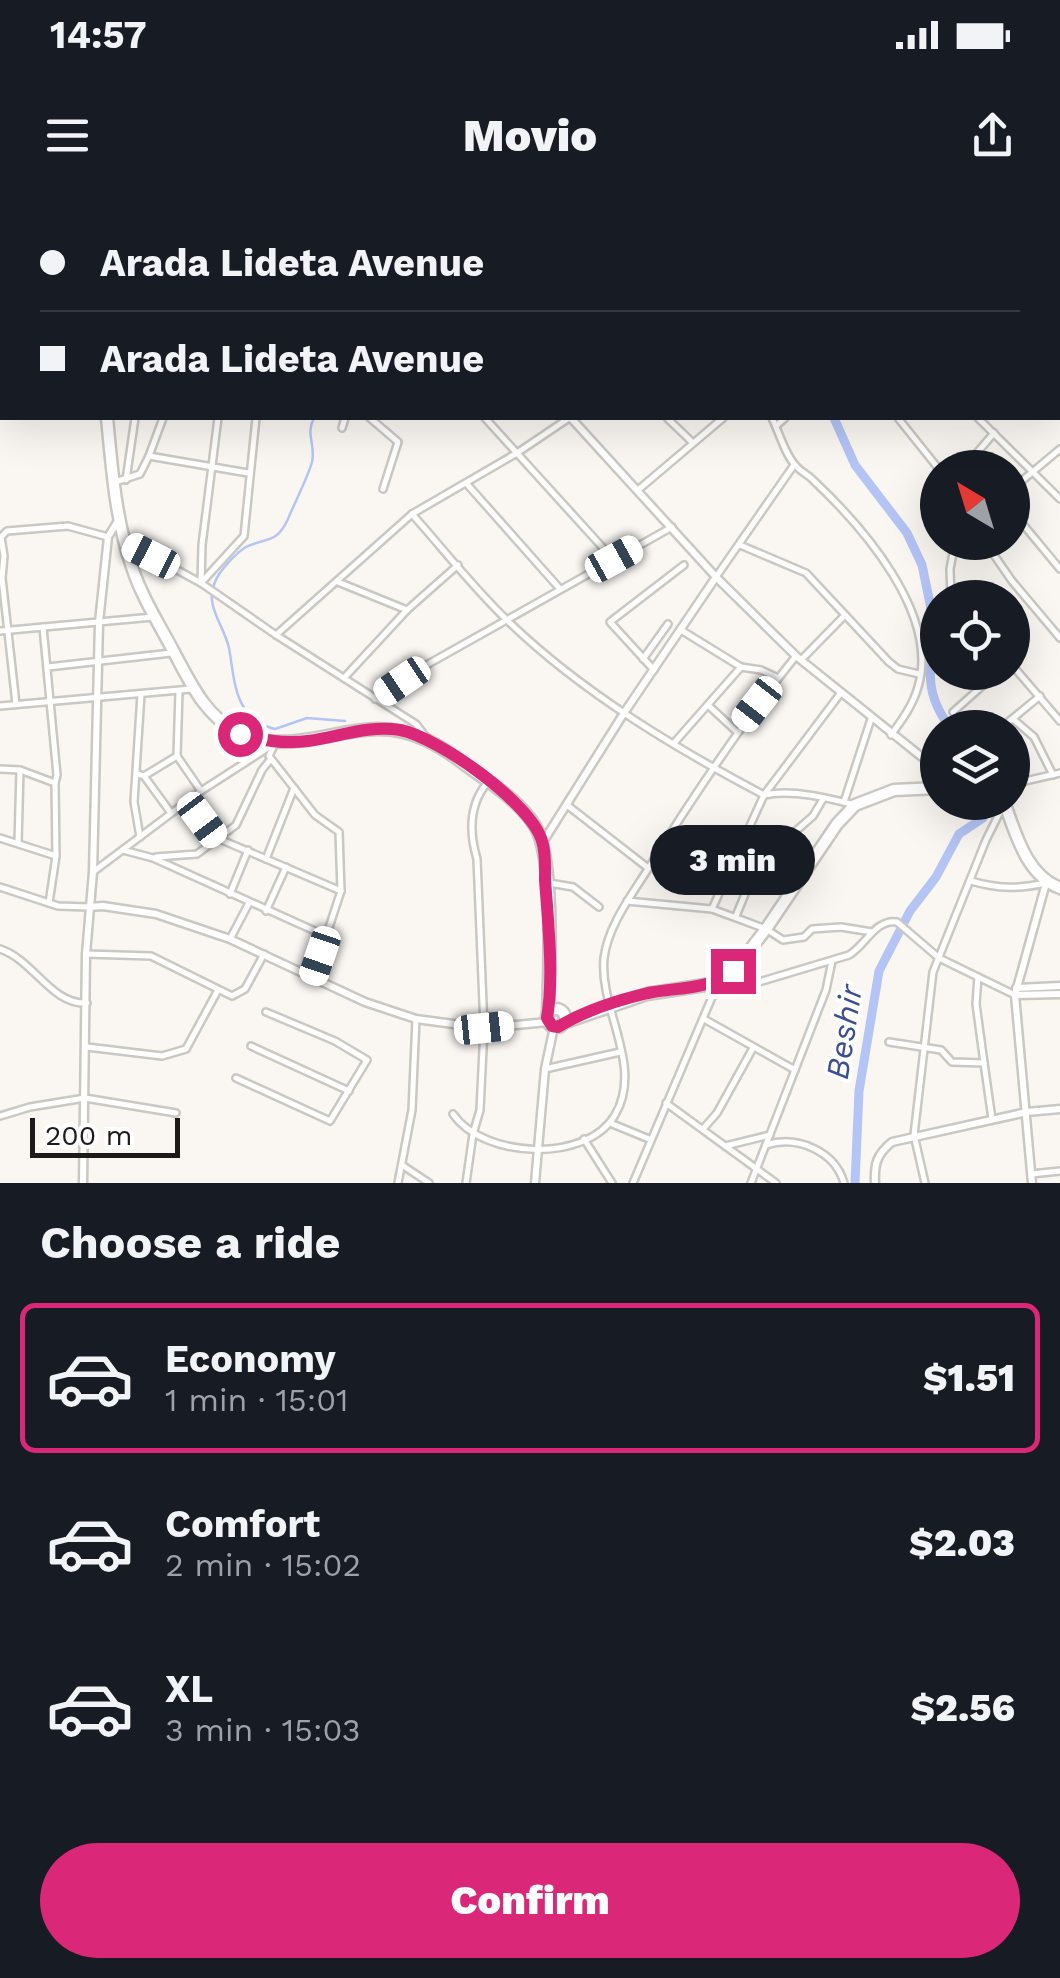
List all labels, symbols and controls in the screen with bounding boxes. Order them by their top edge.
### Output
text: 14:57 [50,13,147,57]
icon: menu [40,108,95,163]
icon: share [965,108,1020,163]
text: Movio [463,109,597,162]
text: Arada Lideta Avenue [100,241,484,285]
text: Arada Lideta Avenue [100,337,484,381]
north arrow [920,450,1030,560]
map controls [920,450,1030,820]
car [117,529,185,583]
car [580,531,648,587]
button: locate [920,580,1030,690]
car [369,652,435,710]
car [727,671,787,737]
button: layers [920,710,1030,820]
route start [218,712,263,757]
car [172,787,232,853]
callout: 3 min [650,826,816,896]
text: 3 min [689,841,776,879]
car [296,923,344,989]
route end [711,949,756,994]
water label: Beshir [818,980,870,1082]
car [453,1010,515,1046]
scale bar [30,1113,180,1158]
text: 200 m [45,1119,132,1152]
text: Choose a ride [40,1216,340,1269]
icon: car [45,1333,135,1423]
text: Economy [165,1337,336,1381]
text: $1.51 [923,1356,1015,1400]
text: 1 min · 15:01 [165,1381,349,1419]
icon: car [45,1498,135,1588]
text: Comfort [165,1502,320,1546]
text: $2.03 [909,1521,1015,1565]
text: 2 min · 15:02 [165,1546,361,1584]
icon: car [45,1663,135,1753]
text: XL [165,1667,213,1711]
text: $2.56 [911,1686,1015,1730]
text: 3 min · 15:03 [165,1711,360,1749]
button: Confirm [40,1843,1020,1958]

